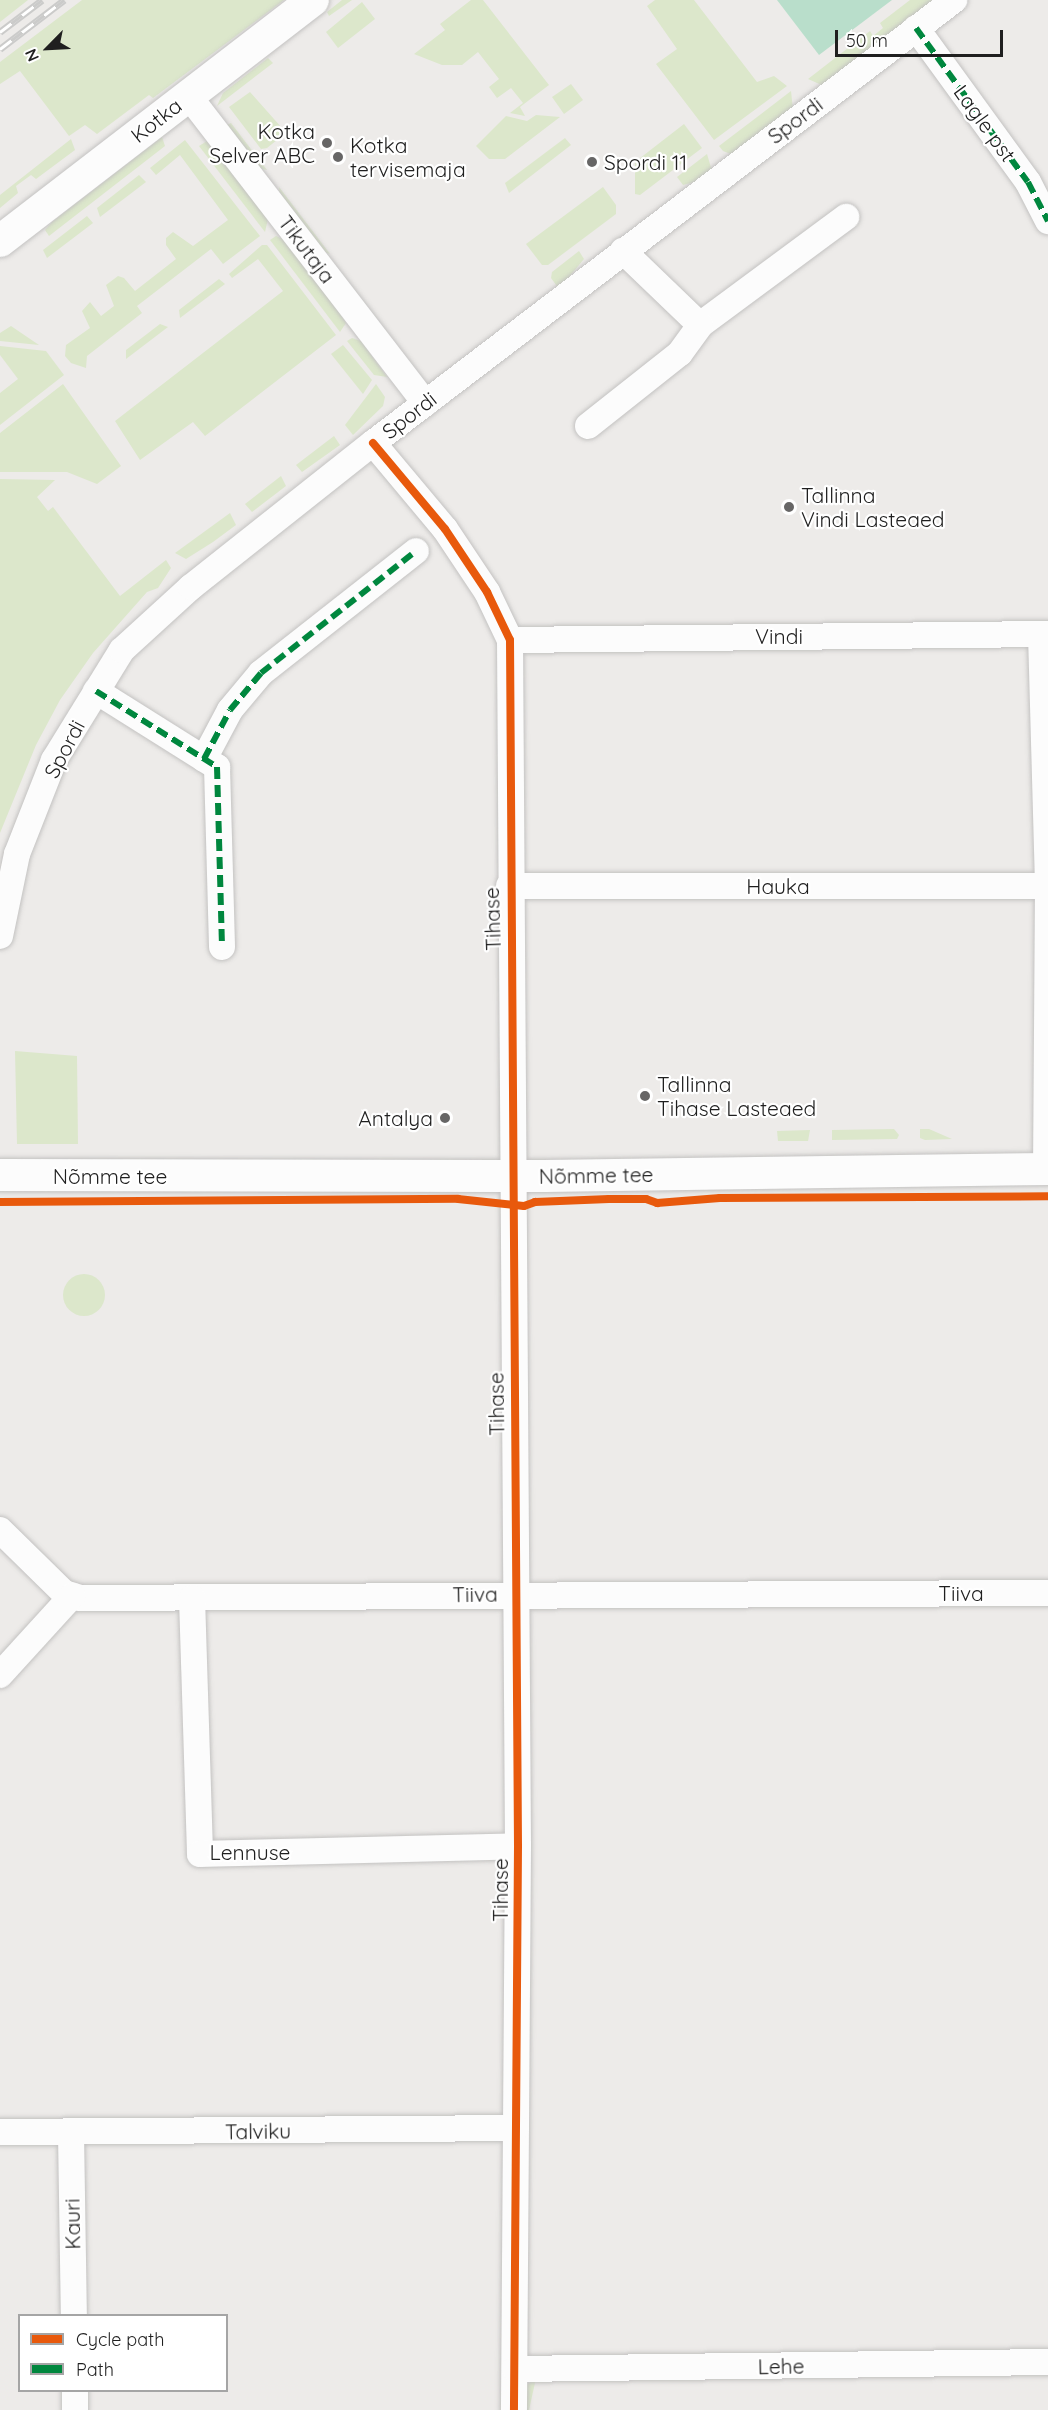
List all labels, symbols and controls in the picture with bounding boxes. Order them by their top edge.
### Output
north arrow [18,18,78,78]
scale bar [838,18,1006,56]
text: 50 m [846,29,888,52]
text: N [20,46,43,65]
street label: Lagle pst [949,80,1021,166]
street label: Spordi [763,91,827,149]
street label: Kotka [126,92,186,148]
place label: Kotka Selver ABC [209,118,315,168]
place label: Kotka tervisemaja [350,132,466,182]
marker: Kotka Selver ABC [320,136,334,150]
place label: Spordi 11 [604,149,687,175]
marker: Kotka tervisemaja [331,150,345,164]
marker: Spordi 11 [585,155,599,169]
street label: Tikutaja [273,210,341,288]
street label: Spordi [377,386,441,444]
place label: Tallinna Vindi Lasteaed [801,482,945,532]
marker: Tallinna Vindi Lasteaed [782,500,796,514]
street label: Vindi [755,623,803,649]
street label: Spordi [38,716,90,782]
street label: Hauka [746,873,810,899]
street label: Tihase [478,887,506,951]
place label: Tallinna Tihase Lasteaed [657,1071,816,1121]
marker: Tallinna Tihase Lasteaed [638,1089,652,1103]
place label: Antalya [358,1105,433,1131]
marker: Antalya [438,1111,452,1125]
street label: Nõmme tee [538,1161,654,1189]
street label: Nõmme tee [53,1163,167,1189]
street label: Tihase [483,1372,509,1436]
street label: Tiiva [938,1580,984,1606]
street label: Tiiva [452,1581,498,1607]
street label: Lennuse [210,1839,290,1865]
street label: Tihase [487,1858,513,1922]
street label: Talviku [225,2118,291,2144]
street label: Kauri [59,2198,85,2250]
legend [18,2314,228,2392]
text: Cycle path [76,2328,164,2351]
street label: Lehe [757,2353,805,2379]
text: Path [76,2358,114,2381]

